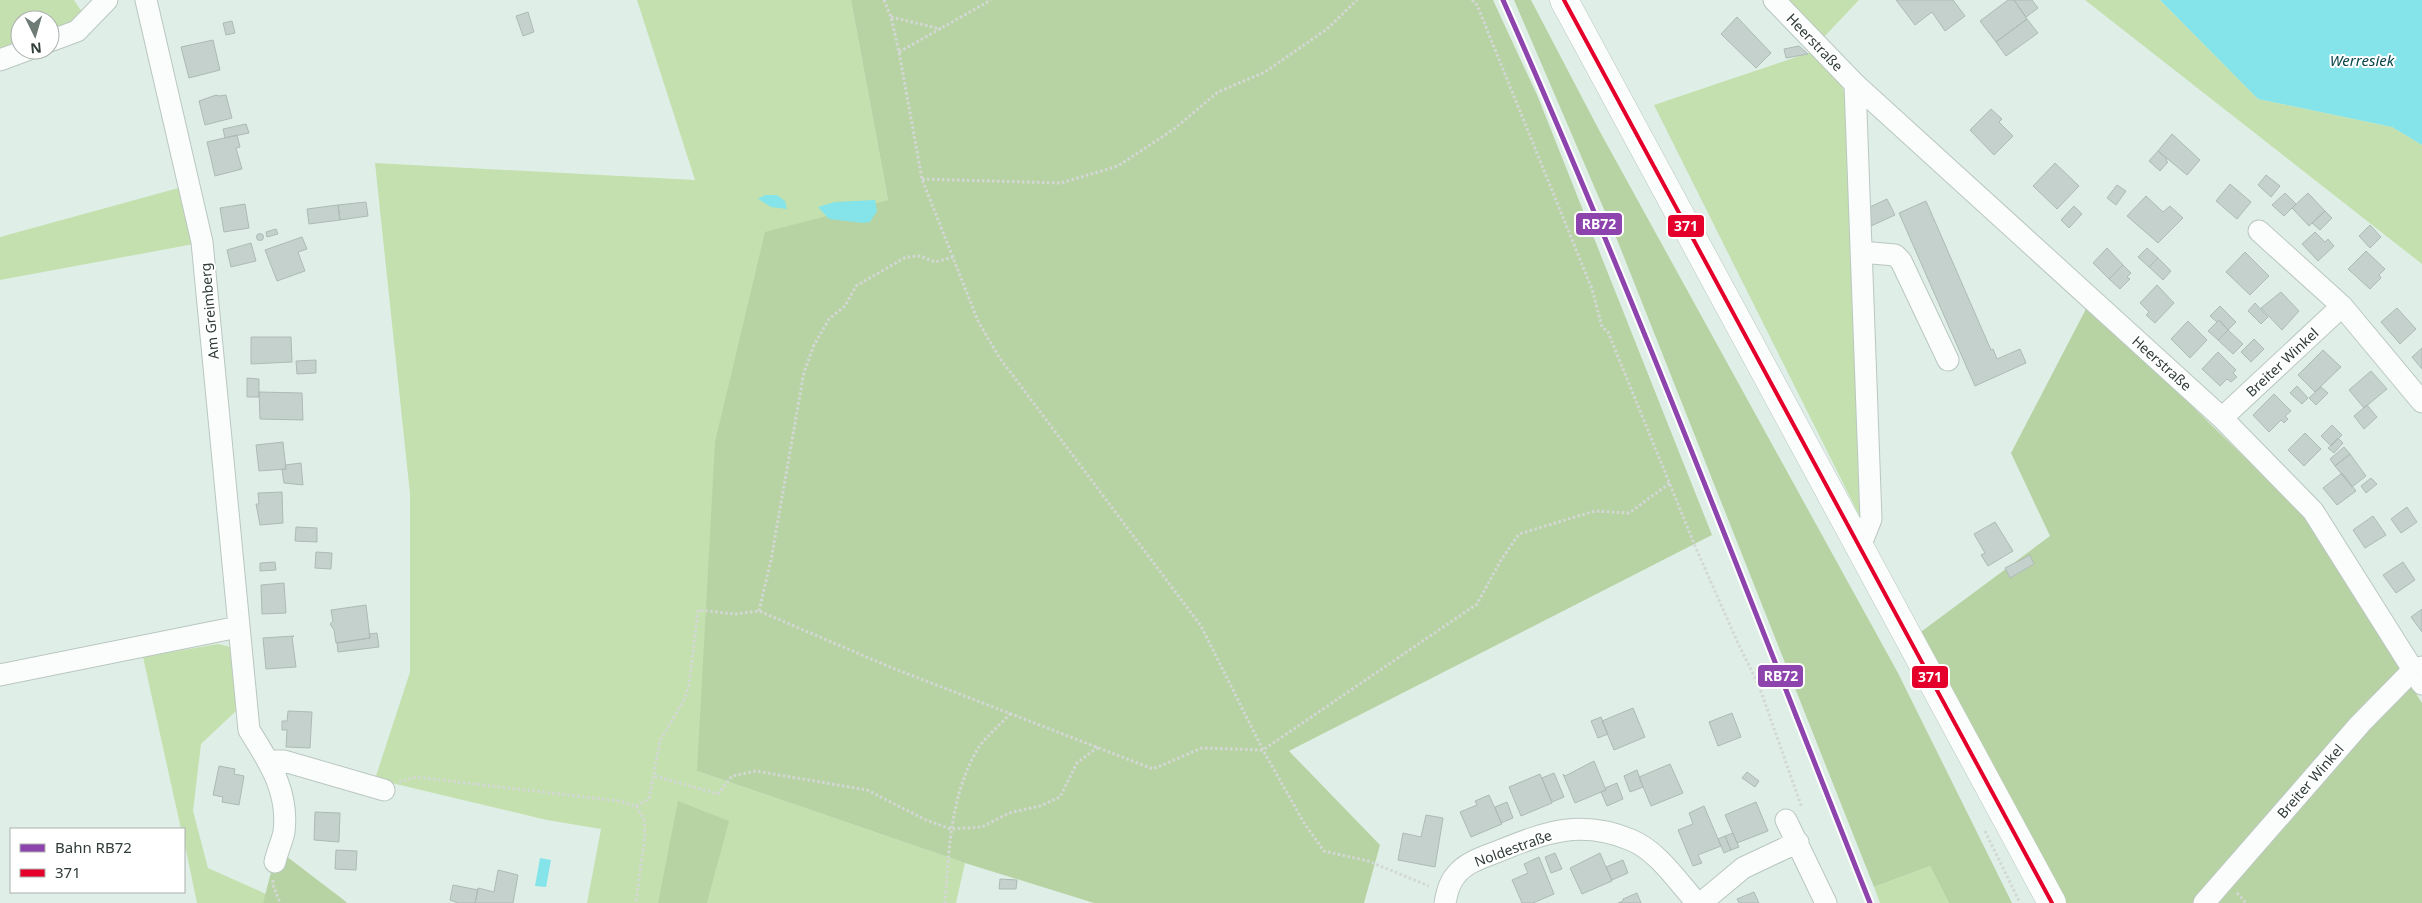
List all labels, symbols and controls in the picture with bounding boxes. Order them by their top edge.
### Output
street label: Heerstraße [1783,9,1848,75]
north arrow [10,10,60,60]
text: N [30,38,43,58]
water label: Werresiek [2330,50,2395,70]
line badge: RB72 [1575,212,1623,236]
text: RB72 [1582,214,1616,233]
line badge: 371 [1667,214,1705,238]
text: 371 [1674,216,1698,235]
street label: Am Greimberg [195,262,223,360]
street label: Breiter Winkel [2242,323,2322,401]
street label: Heerstraße [2128,331,2196,395]
line badge: RB72 [1757,664,1804,688]
line badge: 371 [1911,665,1949,689]
text: RB72 [1764,666,1798,685]
text: 371 [1918,667,1942,686]
street label: Breiter Winkel [2272,740,2348,822]
street label: Noldestraße [1472,825,1554,871]
legend [10,828,185,893]
text: Bahn RB72 [55,837,132,857]
text: 371 [55,862,81,882]

